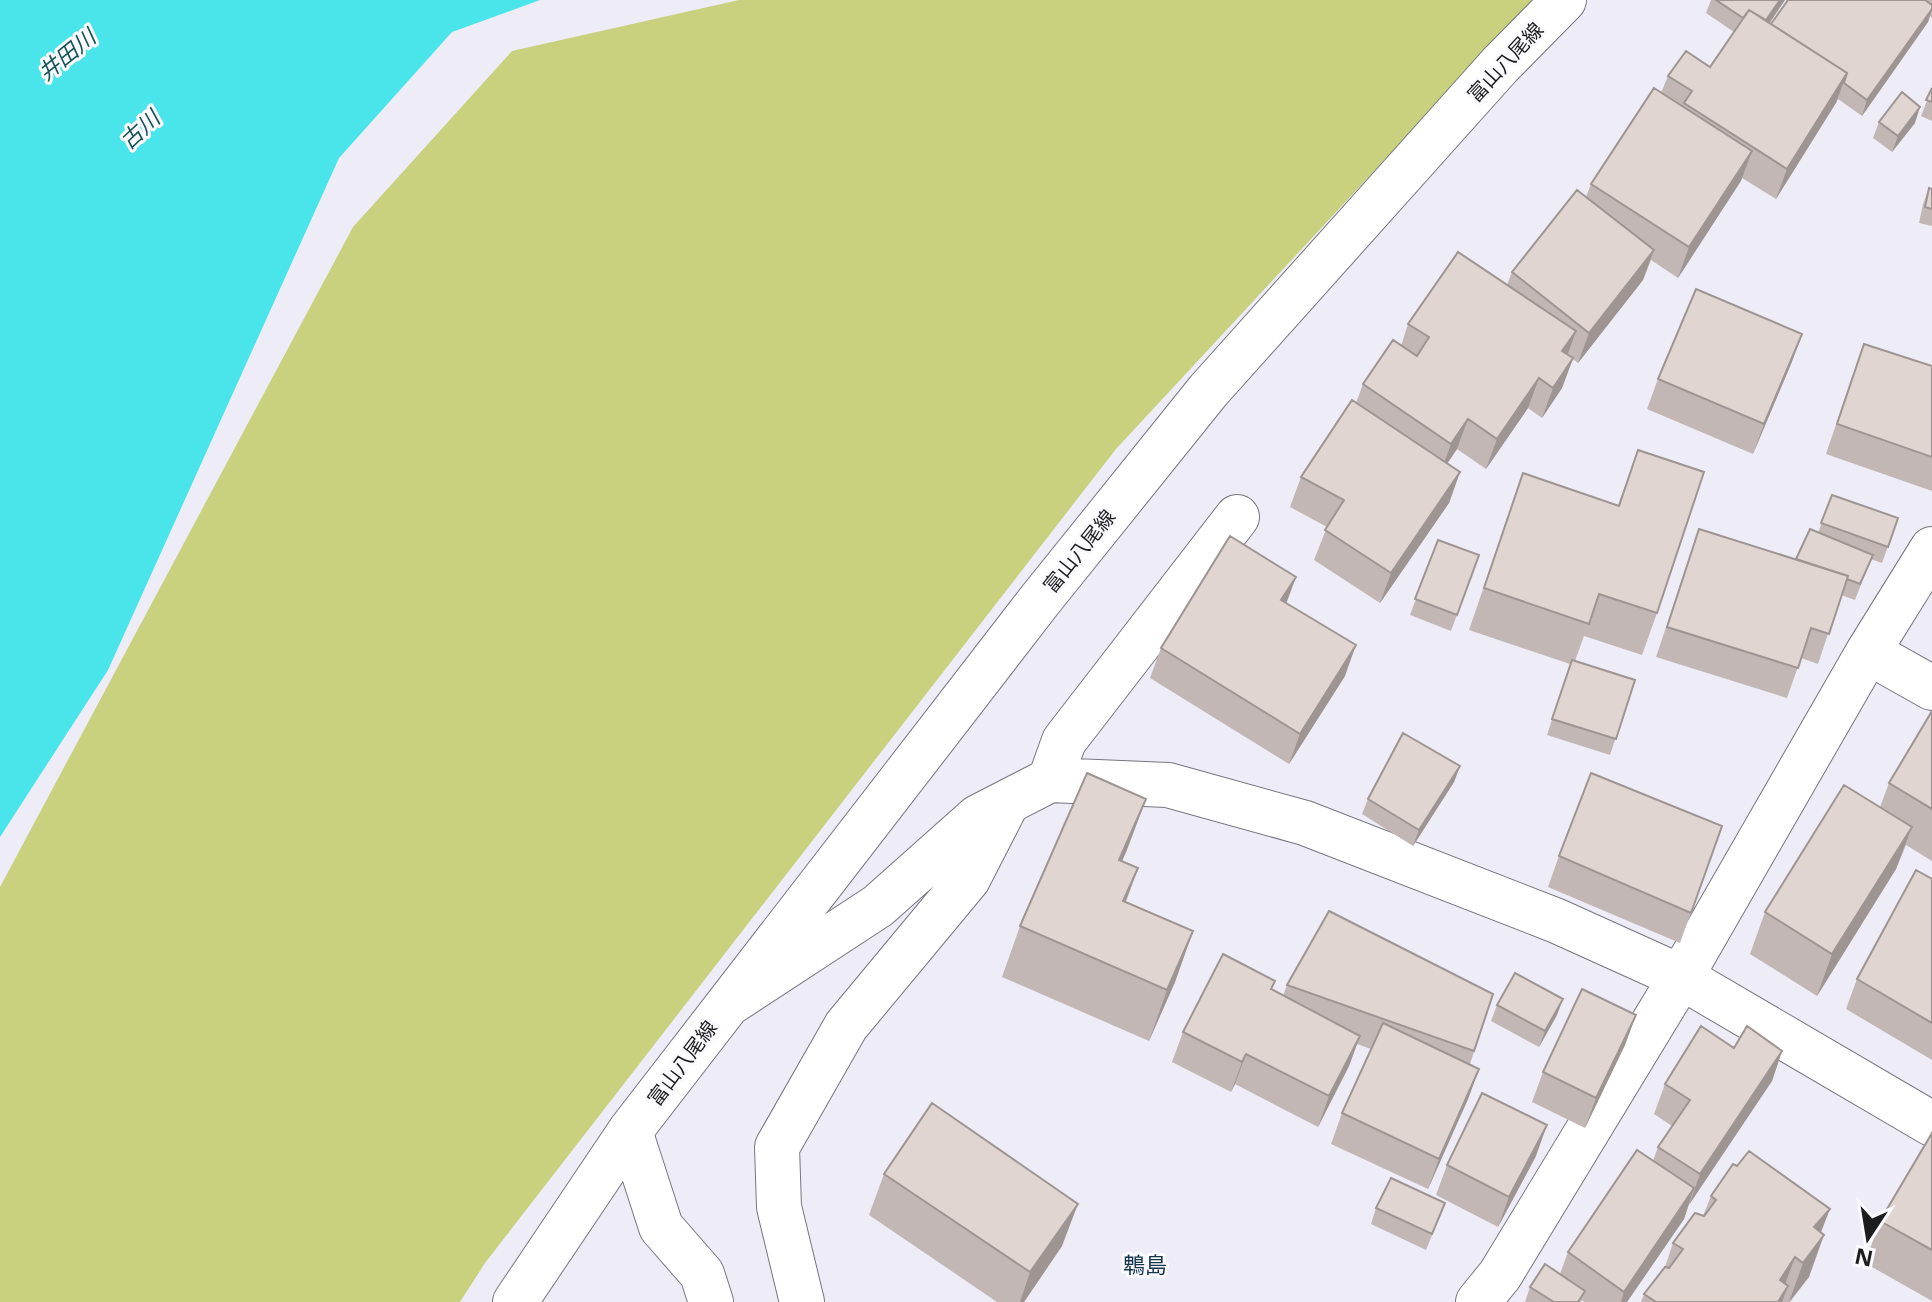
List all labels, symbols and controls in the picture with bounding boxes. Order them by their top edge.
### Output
street label: 富山八尾線 [1461,16,1549,108]
water label: 井田川 [31,20,103,86]
water label: 古川 [113,102,167,155]
street label: 富山八尾線 [1037,504,1121,598]
street label: 富山八尾線 [641,1015,723,1111]
north arrow [1828,1198,1908,1278]
text: N [1852,1242,1876,1275]
district label: 鵯島 [1123,1249,1167,1279]

